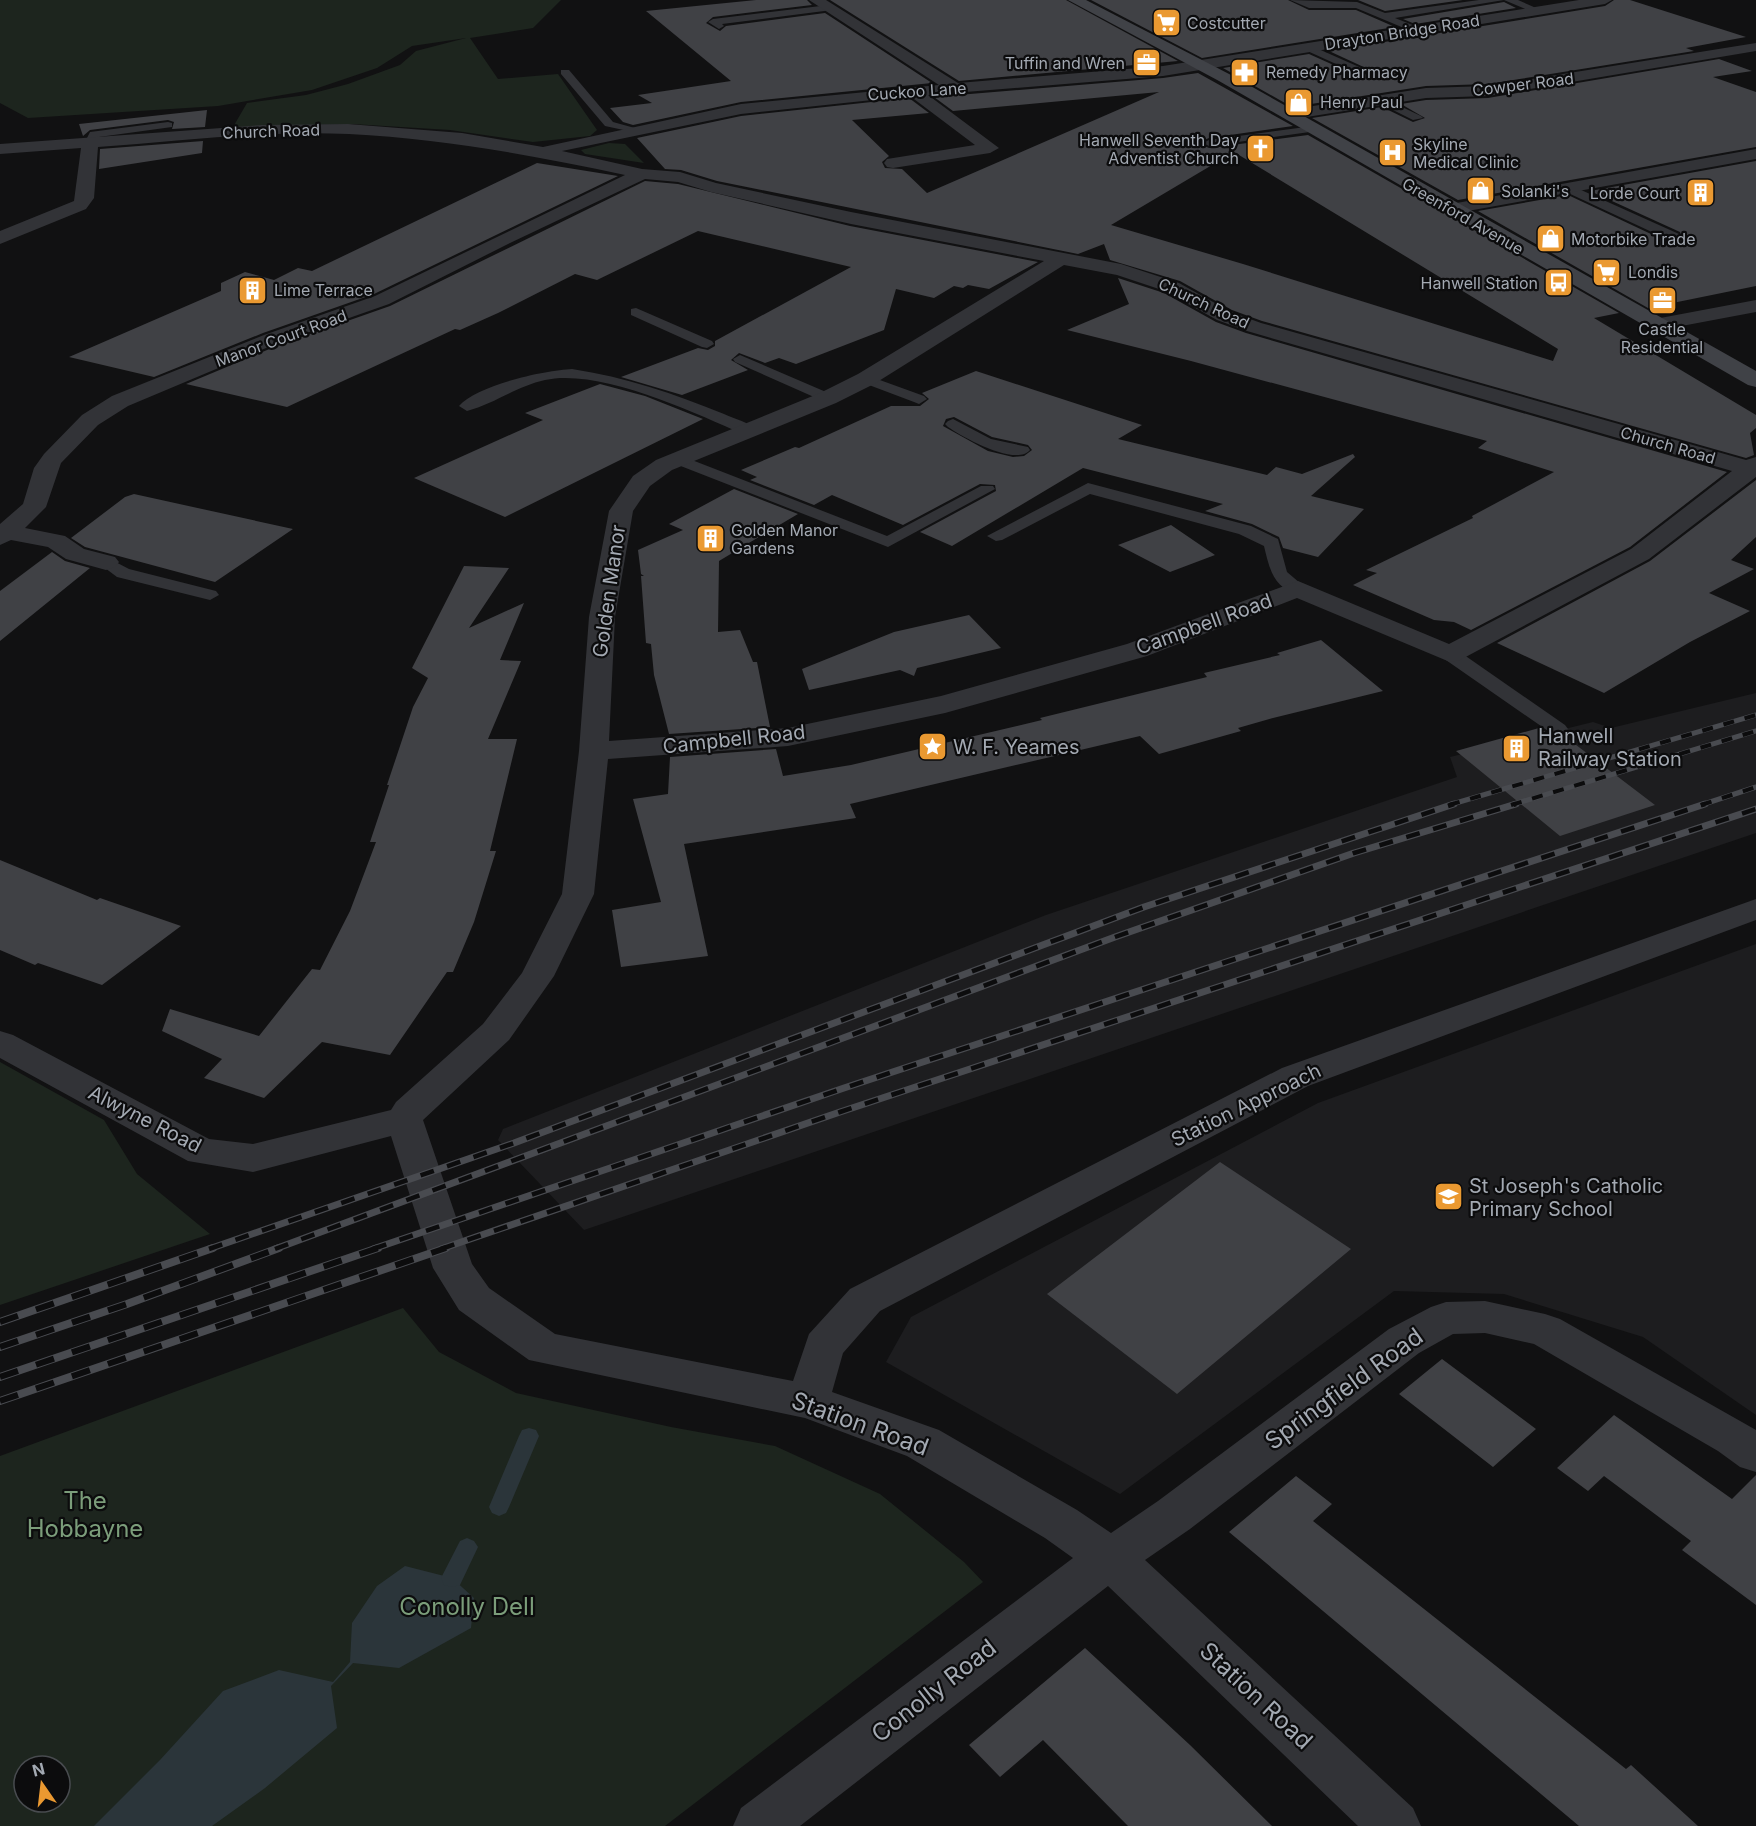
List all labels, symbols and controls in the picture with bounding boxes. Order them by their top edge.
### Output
supermarket icon: Costcutter [1150,7,1182,39]
street label: Drayton Bridge Road [1323,10,1481,54]
place label: Costcutter [1187,13,1266,33]
office icon: Tuffin and Wren [1130,47,1162,79]
place label: Tuffin and Wren [1005,53,1125,73]
pharmacy icon: Remedy Pharmacy [1229,56,1261,88]
place label: Remedy Pharmacy [1266,62,1408,82]
street label: Cowper Road [1471,68,1575,100]
street label: Cuckoo Lane [867,78,967,104]
shop icon: Henry Paul [1283,86,1315,118]
place label: Henry Paul [1320,92,1403,112]
street label: Church Road [222,119,320,143]
place label: Hanwell Seventh Day Adventist Church [1079,130,1239,168]
church icon: Hanwell Seventh Day Adventist Church [1244,133,1276,165]
place label: Skyline Medical Clinic [1413,134,1519,172]
hospital icon: Skyline Medical Clinic [1376,137,1408,169]
street label: Greenford Avenue [1399,173,1527,259]
shop icon: Solanki's [1464,175,1496,207]
building icon: Lorde Court [1685,177,1717,209]
place label: Solanki's [1501,181,1569,201]
place label: Lorde Court [1590,183,1680,203]
shop icon: Motorbike Trade [1534,223,1566,255]
place label: Motorbike Trade [1571,229,1695,249]
supermarket icon: Londis [1591,256,1623,288]
place label: Londis [1628,262,1678,282]
bus stop icon: Hanwell Station [1543,267,1575,299]
street label: Church Road [1155,273,1253,333]
place label: Hanwell Station [1421,273,1538,293]
building icon: Lime Terrace [237,274,269,306]
place label: Lime Terrace [274,280,373,300]
office icon: Castle Residential [1646,285,1678,317]
street label: Manor Court Road [213,305,349,371]
place label: Castle Residential [1621,319,1703,357]
street label: Church Road [1618,422,1718,468]
place label: Golden Manor Gardens [731,520,838,558]
street label: Golden Manor [588,523,630,659]
building icon: Golden Manor Gardens [694,523,726,555]
street label: Campbell Road [1133,588,1275,660]
street label: Campbell Road [662,720,806,758]
place label: Hanwell Railway Station [1538,724,1682,771]
place icon: W. F. Yeames [916,731,948,763]
building icon: Hanwell Railway Station [1501,732,1533,764]
place label: W. F. Yeames [953,735,1080,759]
street label: Station Approach [1167,1058,1325,1152]
street label: Alwyne Road [84,1080,206,1158]
place label: St Joseph's Catholic Primary School [1469,1174,1663,1221]
school or university icon: St Joseph's Catholic Primary School [1432,1181,1464,1213]
street label: Springfield Road [1259,1322,1428,1456]
street label: Station Road [788,1385,933,1462]
park label: The Hobbayne [27,1486,143,1543]
park label: Conolly Dell [399,1592,535,1621]
street label: Conolly Road [866,1633,1002,1748]
street label: Station Road [1194,1636,1319,1755]
north arrow [12,1754,72,1814]
text: N [30,1758,47,1781]

